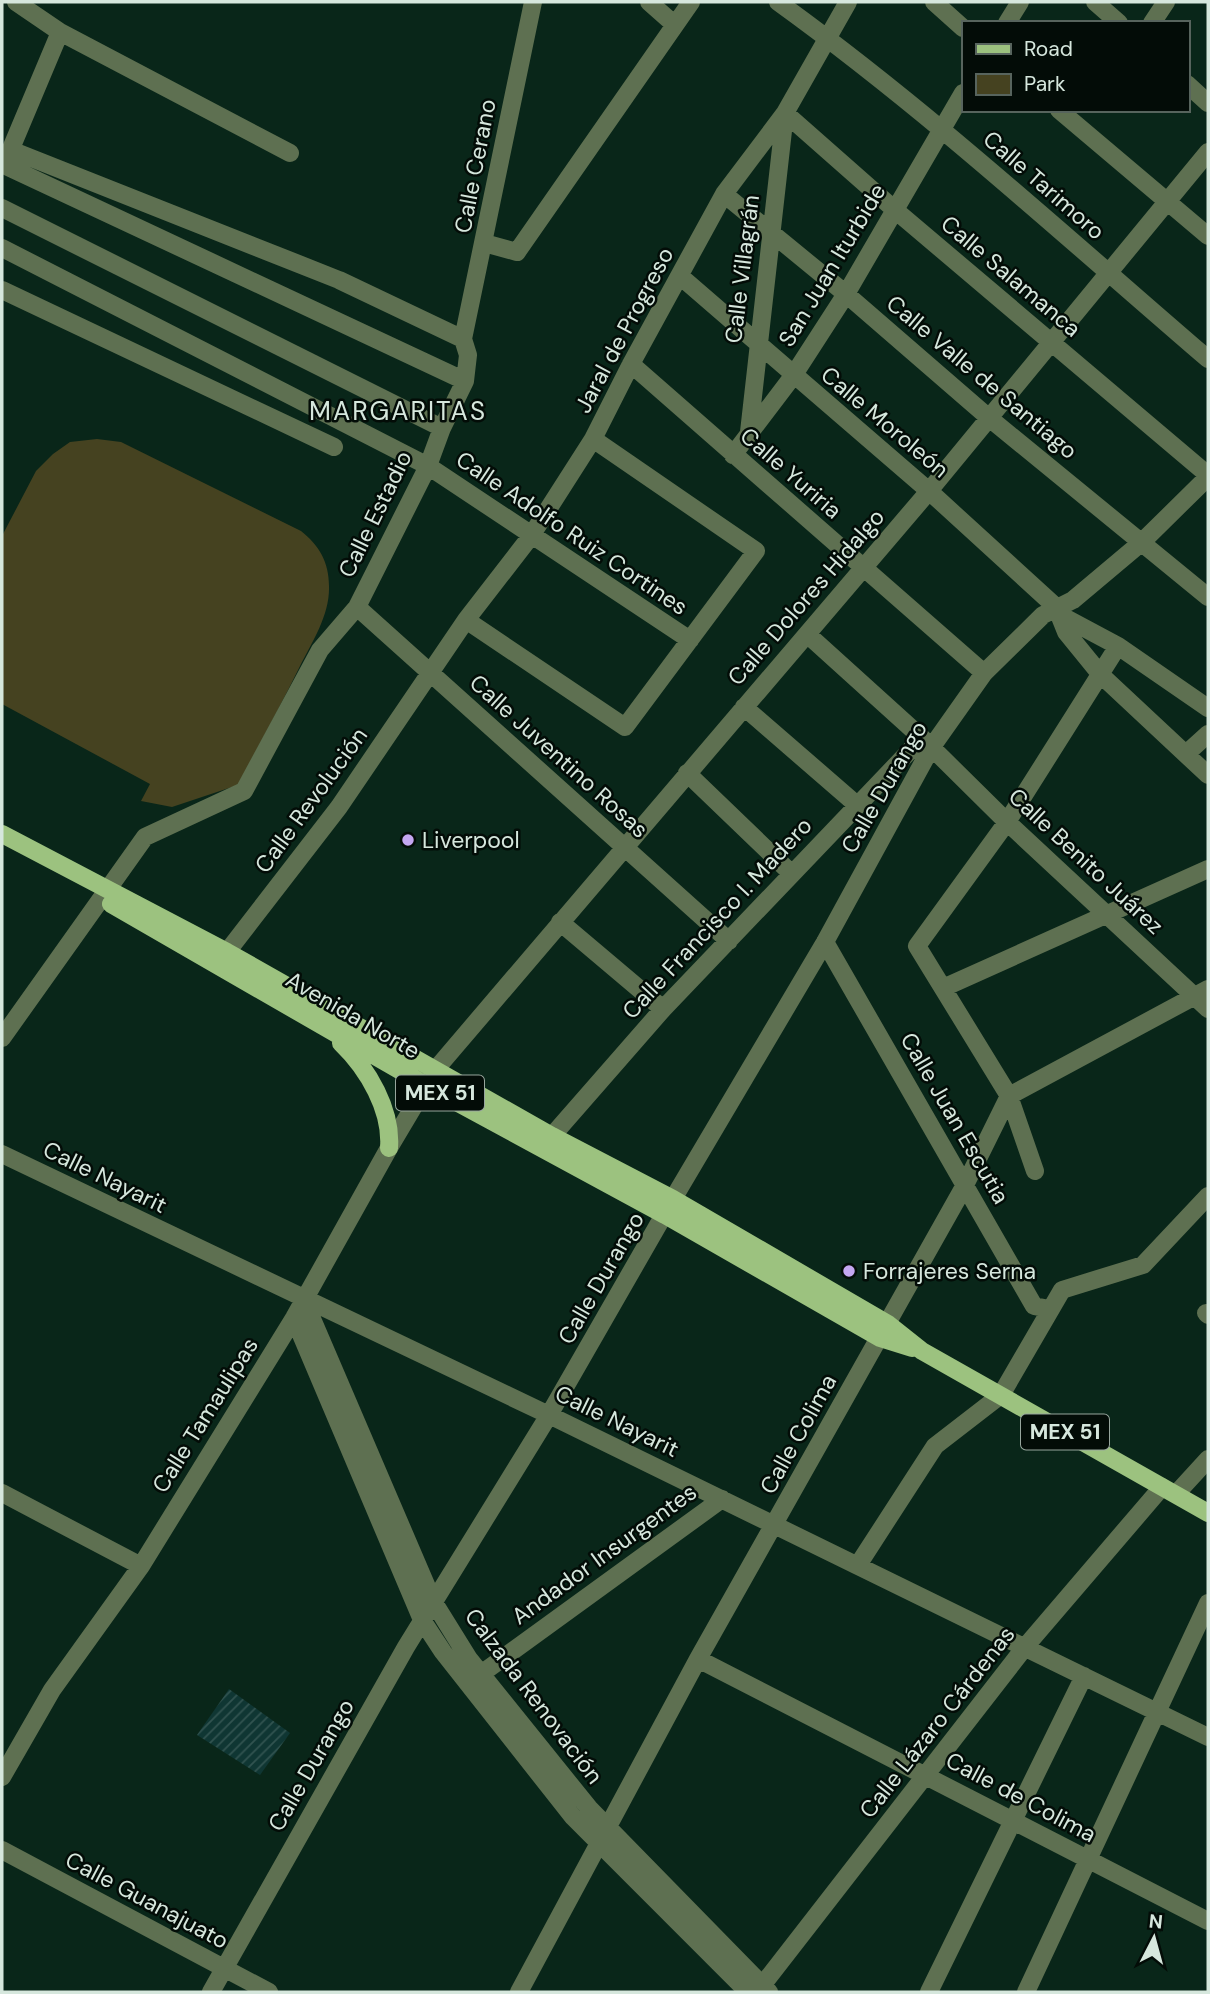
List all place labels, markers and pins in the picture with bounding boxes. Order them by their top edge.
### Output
place label: Liverpool [422,825,520,855]
marker: Liverpool [400,832,416,848]
place label: Forrajeres Serna [863,1256,1036,1286]
marker: Forrajeres Serna [841,1263,857,1279]

